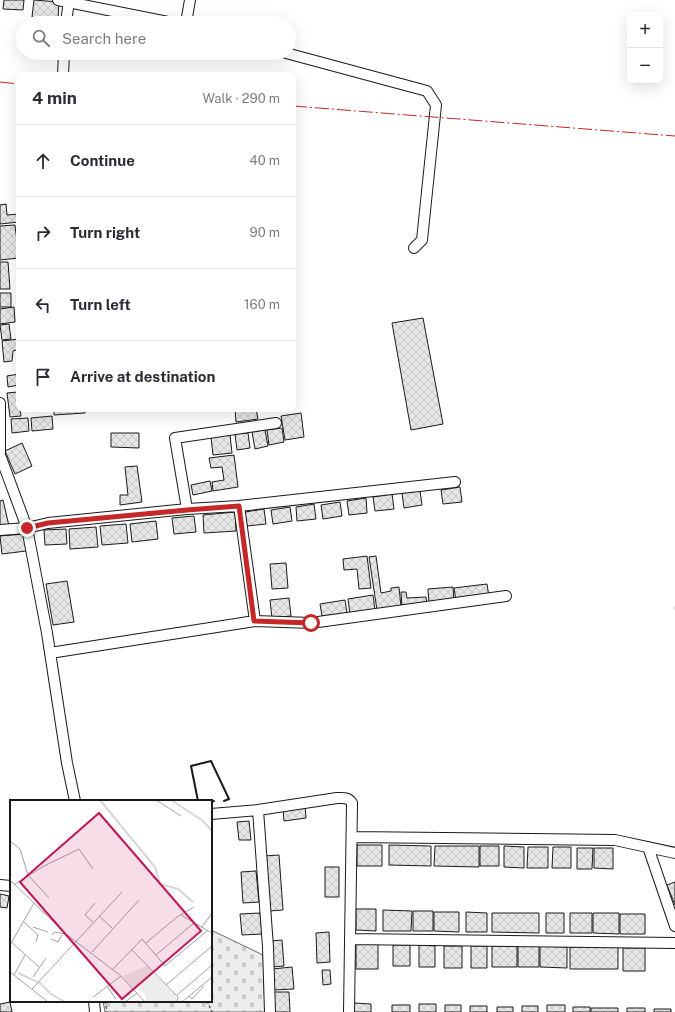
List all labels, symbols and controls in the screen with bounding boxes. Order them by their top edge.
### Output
map controls [627,12,663,84]
button: + [627,12,663,48]
search box [16,16,296,60]
icon: search [30,27,52,49]
text: Search here [62,30,146,47]
button: − [627,48,663,84]
text: 4 min [32,88,77,108]
text: Walk · 290 m [202,91,280,106]
icon: ahead [32,150,54,172]
text: Continue [70,152,135,169]
text: 40 m [249,153,280,168]
icon: right [32,222,54,244]
text: Turn right [70,224,140,241]
text: 90 m [250,225,280,240]
icon: left [32,294,54,316]
text: Turn left [70,296,131,313]
text: 160 m [244,297,280,312]
icon: arrive [32,366,54,388]
text: Arrive at destination [70,368,215,385]
route end [18,519,36,537]
route start [302,614,320,632]
inset map [10,800,212,1002]

